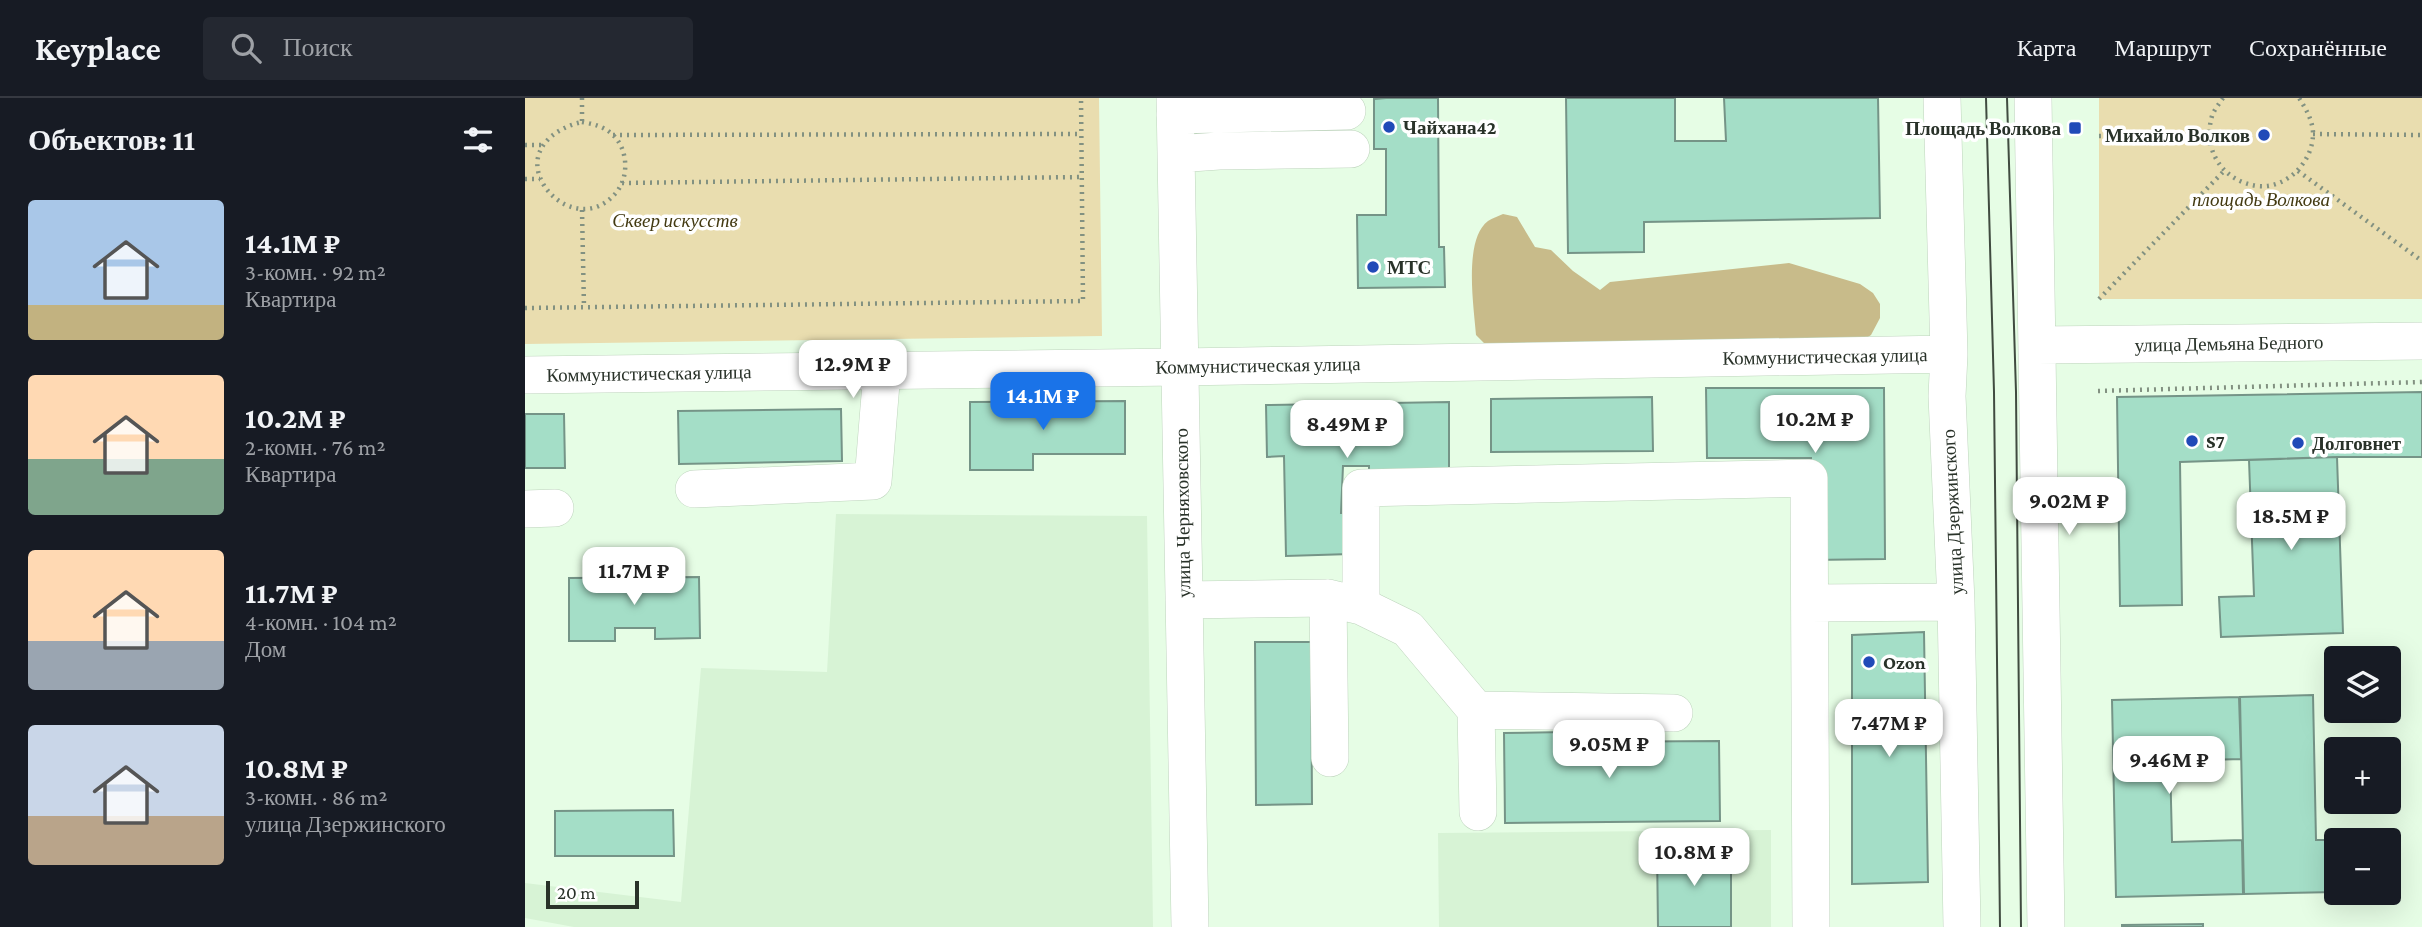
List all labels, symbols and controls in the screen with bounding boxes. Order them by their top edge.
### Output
search box [203,17,693,80]
icon: search [227,29,265,67]
text: Keyplace [35,30,161,67]
text: Поиск [283,33,353,62]
text: Карта [2017,34,2076,61]
text: Маршрут [2114,34,2211,61]
text: Сохранённые [2249,34,2387,61]
place label: Чайхана42 [1403,117,1497,138]
place label: Площадь Волкова [1905,118,2062,139]
marker: Чайхана42 [1381,119,1397,135]
marker: Площадь Волкова [2067,120,2083,136]
icon: filters [459,121,497,159]
text: Объектов: 11 [28,123,195,156]
place label: Михайло Волков [2105,125,2250,146]
marker: Михайло Волков [2256,127,2272,143]
park label: площадь Волкова [2192,189,2330,210]
park label: Сквер искусств [612,210,738,231]
text: 14.1M ₽ [245,226,340,259]
icon: home [84,228,168,312]
place label: МТС [1387,257,1431,278]
text: 3-комн. · 92 m² [245,259,386,285]
marker: МТС [1365,259,1381,275]
text: Квартира [245,286,336,312]
street label: улица Демьяна Бедного [2134,331,2324,356]
pin: 12.9M ₽ [788,341,918,400]
street label: Коммунистическая улица [1722,344,1928,369]
text: 12.9M ₽ [815,350,891,376]
street label: Коммунистическая улица [1155,353,1361,378]
street label: Коммунистическая улица [546,361,752,386]
pin: 14.1M ₽ [978,372,1108,432]
text: 14.1M ₽ [1006,382,1080,408]
pin: 10.2M ₽ [1750,396,1880,455]
pin: 8.49M ₽ [1282,400,1412,460]
text: 10.2M ₽ [245,401,346,434]
icon: home [84,403,168,487]
text: 10.2M ₽ [1776,405,1854,431]
text: 8.49M ₽ [1306,410,1388,436]
street label: улица Черняховского [1171,428,1194,598]
street label: улица Дзержинского [1938,429,1967,595]
place label: S7 [2206,431,2225,452]
marker: S7 [2184,433,2200,449]
place label: Долговнет [2312,433,2402,454]
text: 2-комн. · 76 m² [245,434,386,460]
marker: Долговнет [2290,435,2306,451]
text: Квартира [245,461,336,487]
pin: 9.02M ₽ [2004,478,2134,537]
text: 9.02M ₽ [2029,487,2109,513]
pin: 18.5M ₽ [2226,492,2356,552]
text: 18.5M ₽ [2253,502,2329,528]
pin: 11.7M ₽ [569,547,699,607]
text: 11.7M ₽ [598,557,670,583]
text: 11.7M ₽ [245,576,338,609]
icon: home [84,578,168,662]
text: 4-комн. · 104 m² [245,609,397,635]
text: Дом [245,636,286,662]
map controls [2324,646,2401,905]
button: layers [2324,646,2401,723]
place label: Ozon [1883,652,1926,673]
marker: Ozon [1861,654,1877,670]
pin: 7.47M ₽ [1824,700,1954,759]
text: 7.47M ₽ [1851,709,1927,735]
pin: 9.05M ₽ [1544,720,1674,780]
text: 9.05M ₽ [1569,730,1649,756]
pin: 9.46M ₽ [2104,736,2234,796]
button: + [2324,737,2401,814]
text: 9.46M ₽ [2129,746,2209,772]
text: 10.8M ₽ [245,751,348,784]
icon: home [84,753,168,837]
text: 3-комн. · 86 m² [245,784,387,810]
text: улица Дзержинского [245,811,446,837]
pin: 10.8M ₽ [1629,828,1759,888]
button: − [2324,828,2401,905]
text: 10.8M ₽ [1655,838,1734,864]
scale bar [546,878,639,910]
text: 20 m [557,882,596,903]

